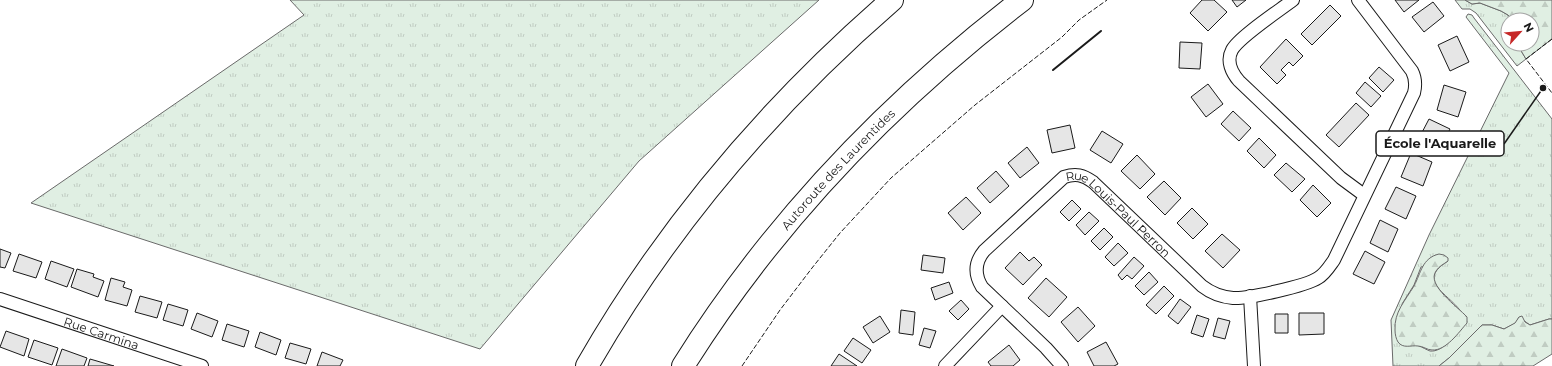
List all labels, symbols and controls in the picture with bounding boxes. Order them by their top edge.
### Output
north arrow [1500,12,1540,52]
text: N [1521,20,1537,35]
street label: Autoroute des Laurentides [778,105,898,233]
callout: École l'Aquarelle [1376,131,1504,156]
text: École l'Aquarelle [1384,135,1496,151]
street label: Rue Louis-Paul Perron [1064,167,1174,260]
street label: Rue Carmina [62,313,141,352]

